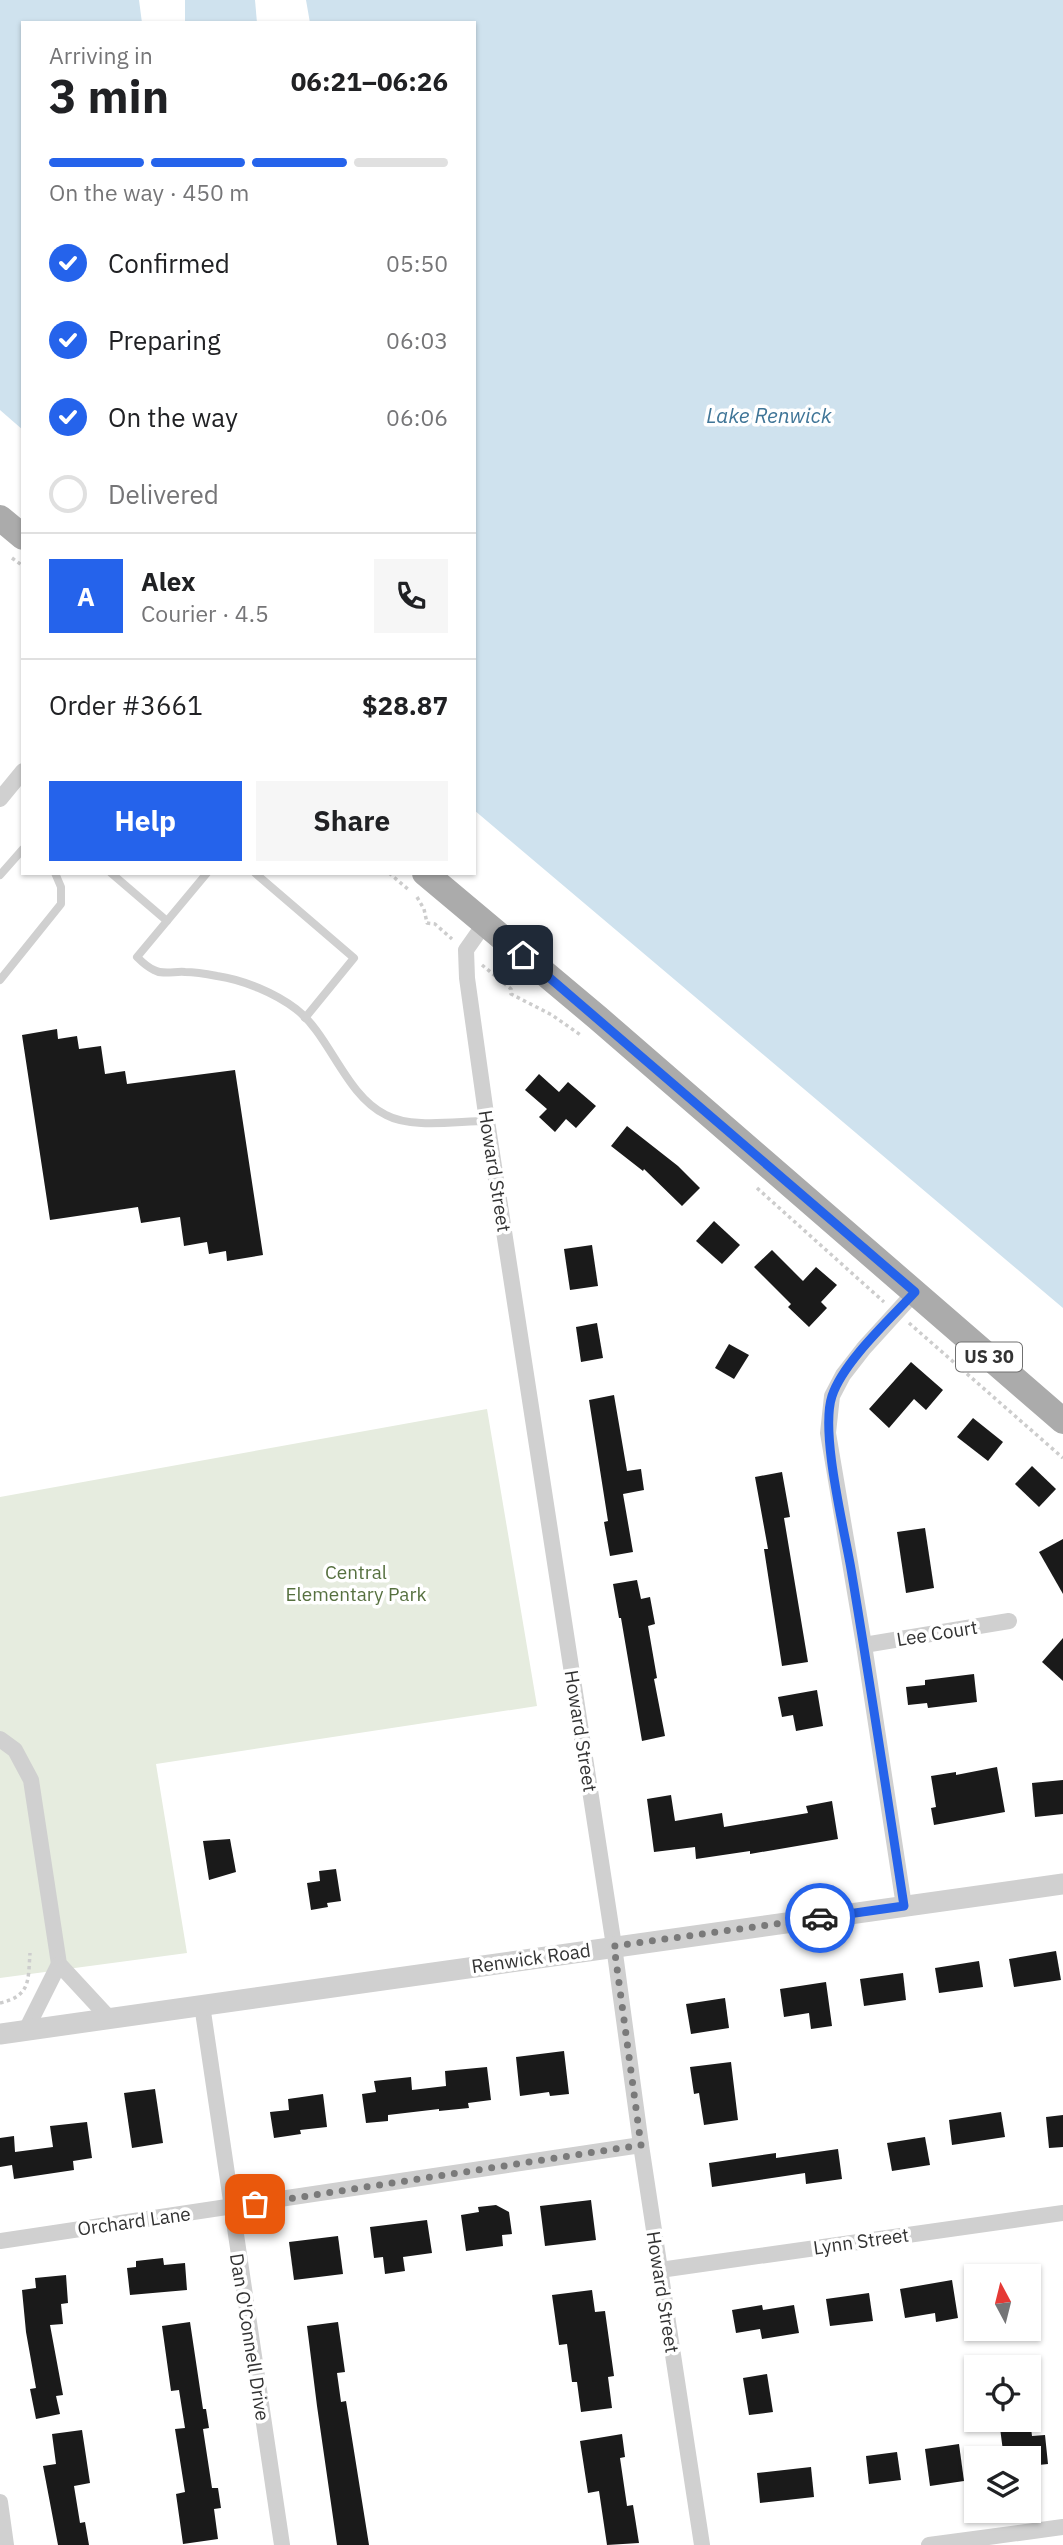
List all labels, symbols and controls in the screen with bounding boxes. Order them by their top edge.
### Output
text: Arriving in [49,40,153,70]
text: 06:21–06:26 [291,64,448,98]
text: 3 min [49,66,169,126]
text: On the way · 450 m [49,177,249,207]
icon: check [49,244,87,282]
text: Confirmed [108,246,230,280]
text: 05:50 [386,248,448,278]
icon: check [49,321,87,359]
text: Preparing [108,323,221,357]
text: 06:03 [386,325,448,355]
icon: check [49,398,87,436]
text: On the way [108,400,238,434]
water label: Lake Renwick [706,401,833,429]
text: 06:06 [386,402,448,432]
text: Delivered [108,477,219,511]
button: phone [374,559,448,633]
text: Alex [141,564,195,598]
text: A [77,579,95,613]
text: Courier · 4.5 [141,598,269,628]
text: Order #3661 [49,688,203,722]
text: $28.87 [362,688,448,722]
button: Help [49,781,242,861]
button: Share [256,781,448,861]
pin [493,925,553,985]
icon: home [504,936,542,974]
street label: Howard Street [474,1108,516,1234]
road number: US 30 [956,1342,1022,1372]
park label: Central Elementary Park [286,1560,426,1606]
street label: Lee Court [895,1615,979,1651]
street label: Howard Street [560,1668,602,1794]
courier [785,1883,855,1953]
icon: car [801,1899,839,1937]
street label: Renwick Road [470,1938,592,1978]
pin [225,2174,285,2234]
icon: bag [236,2185,274,2223]
street label: Orchard Lane [76,2201,192,2241]
street label: Lynn Street [812,2222,910,2260]
street label: Howard Street [642,2229,684,2355]
street label: Dan O'Connell Drive [225,2252,275,2422]
north arrow [964,2264,1041,2342]
map controls [964,2264,1041,2523]
button: locate [964,2355,1041,2432]
button: layers [964,2446,1041,2523]

